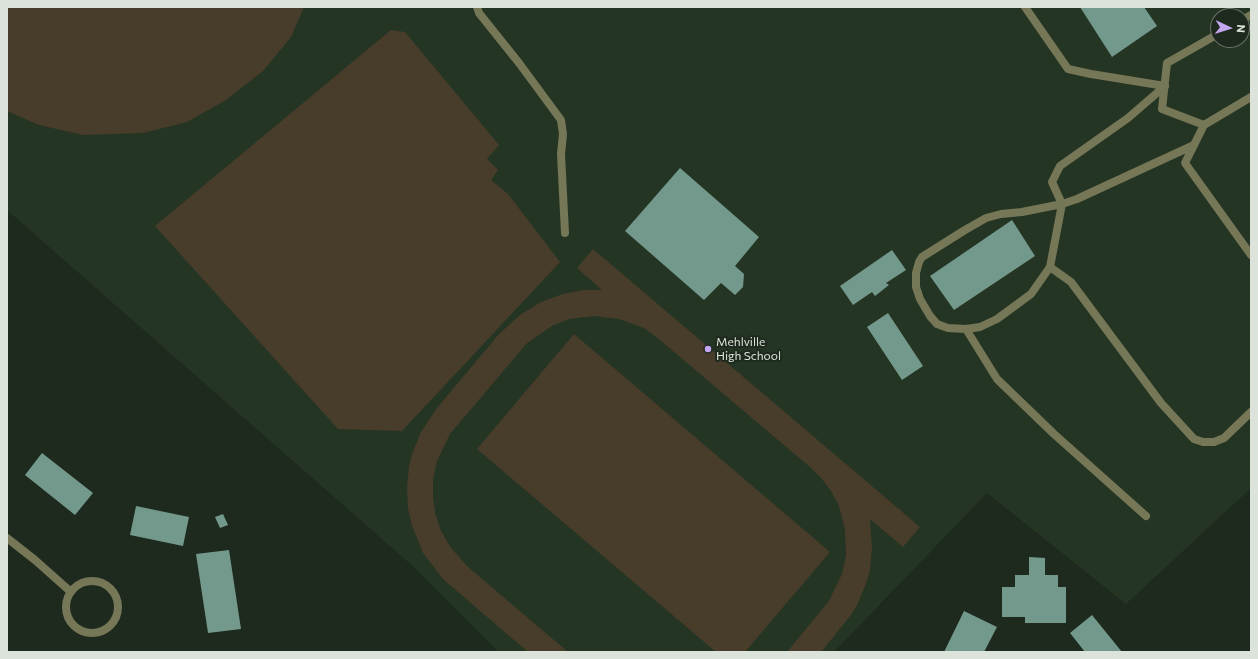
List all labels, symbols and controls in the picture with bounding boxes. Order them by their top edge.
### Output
north arrow [1210,8,1250,48]
text: N [1235,24,1248,33]
place label: Mehlville High School [716,335,781,363]
marker: Mehlville High School [703,344,713,354]

